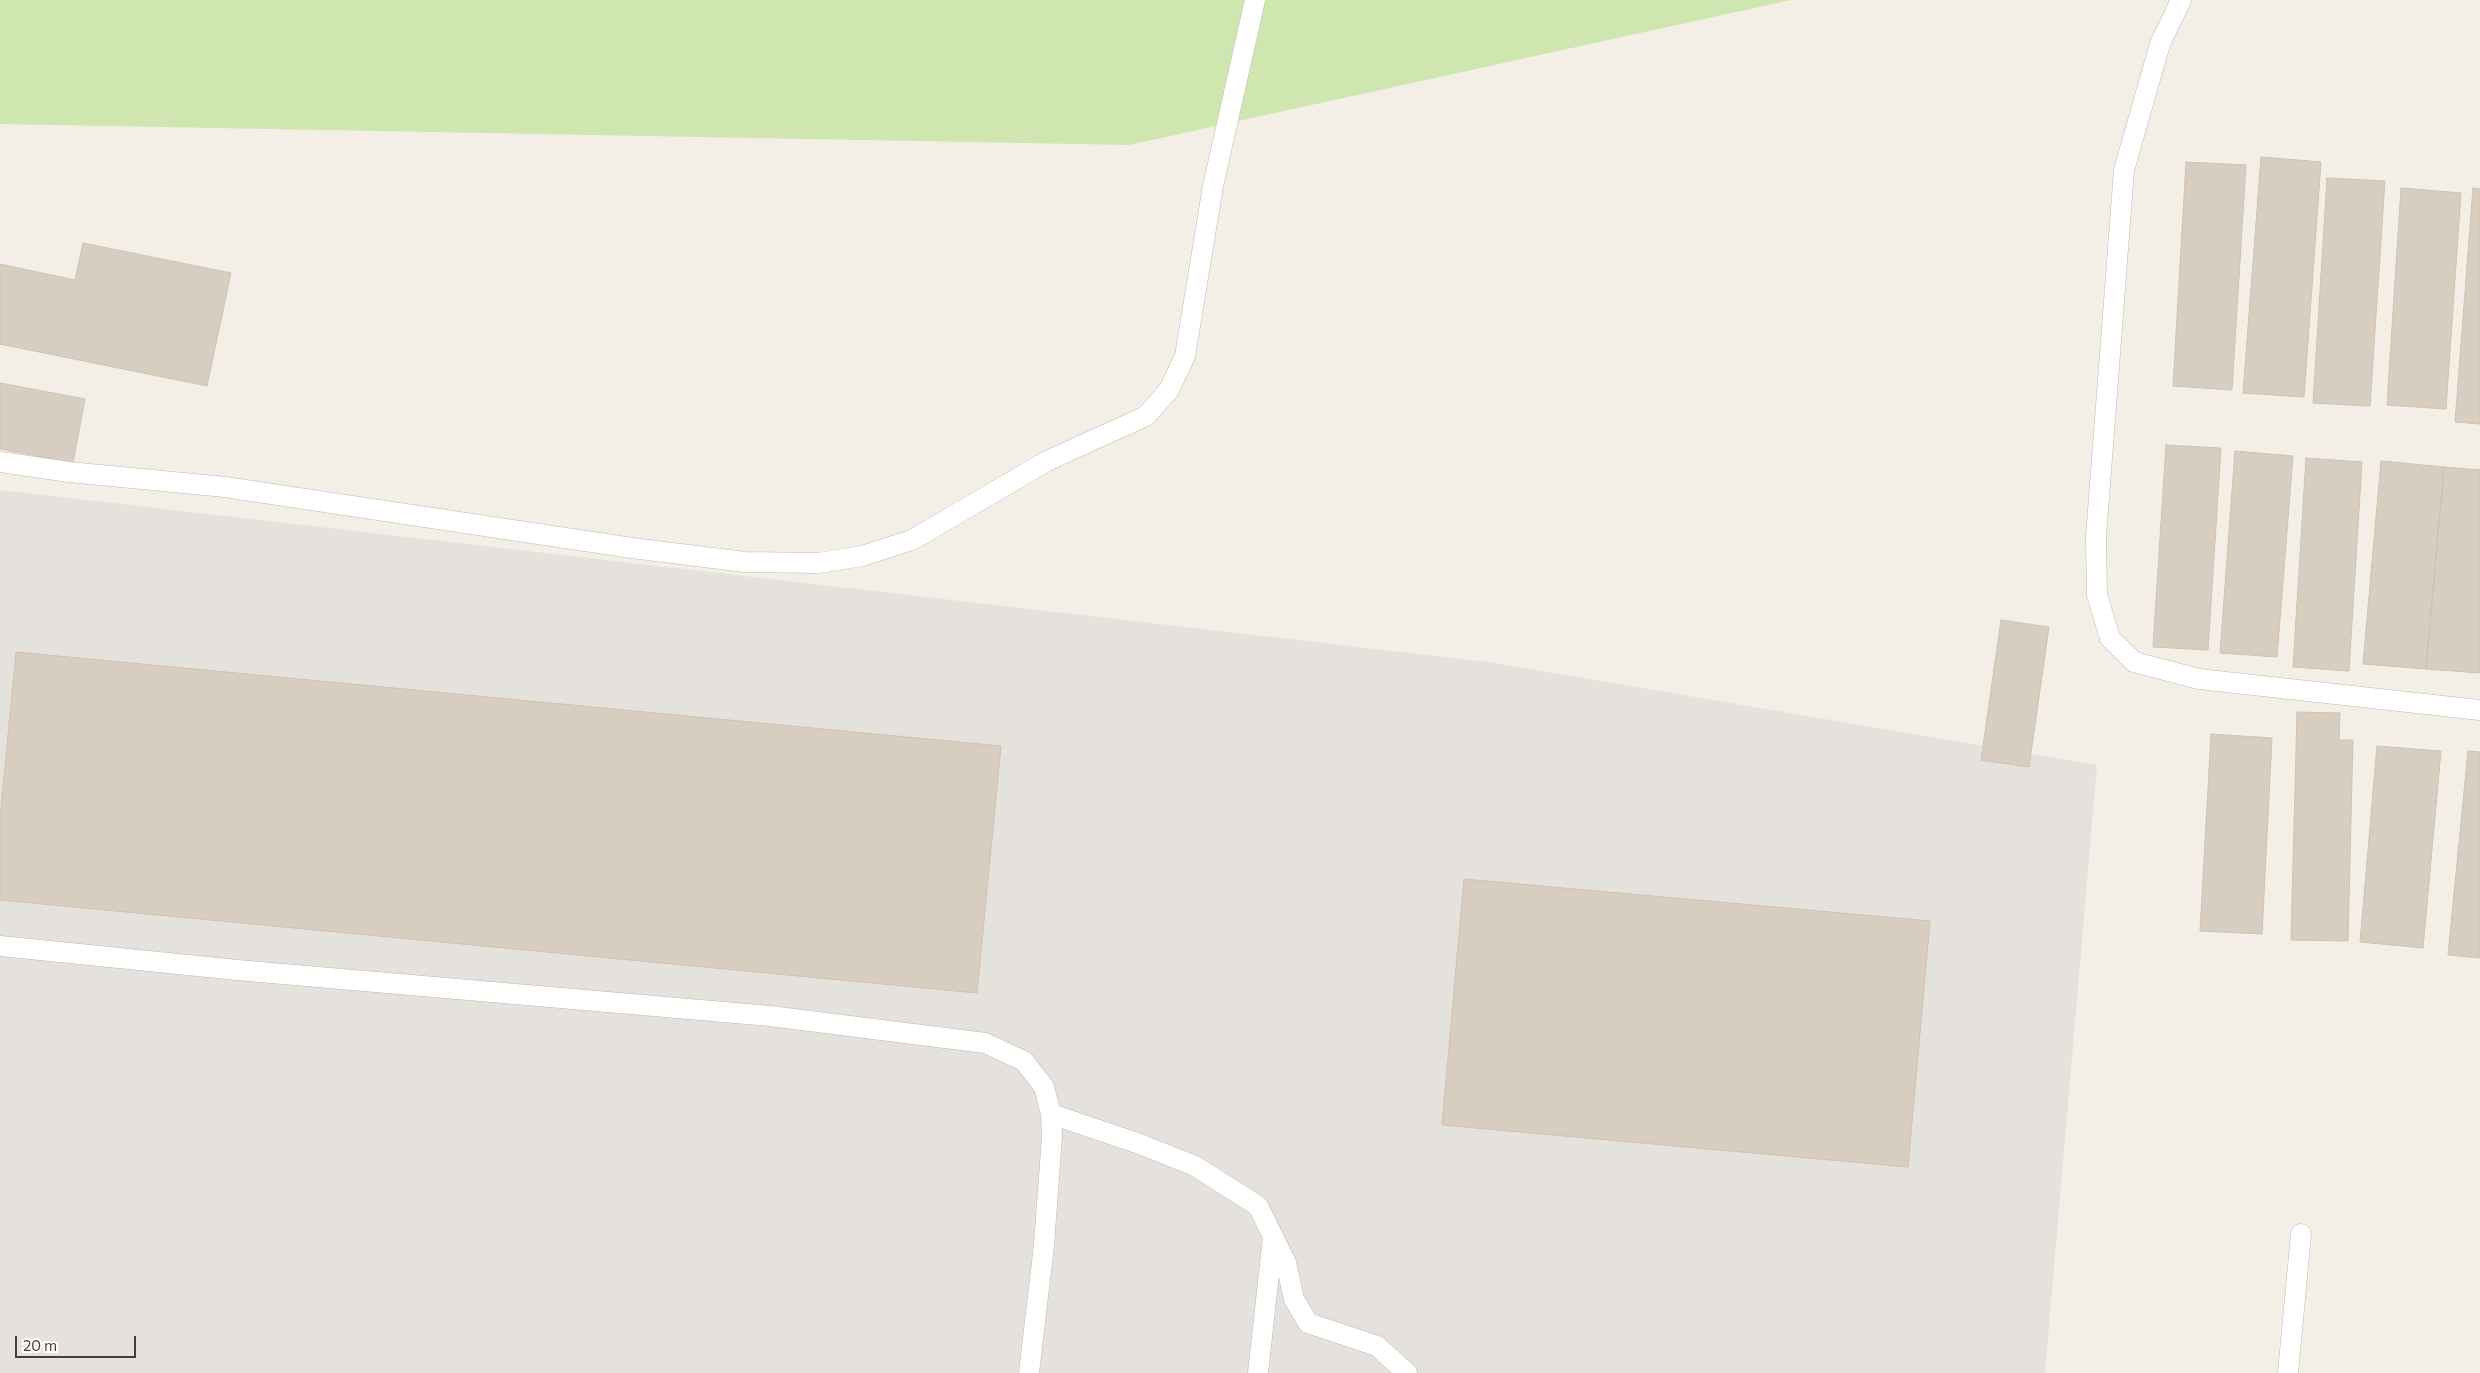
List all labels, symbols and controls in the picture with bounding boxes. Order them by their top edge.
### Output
scale bar [18,1326,139,1358]
text: 20 m [23,1336,57,1354]

